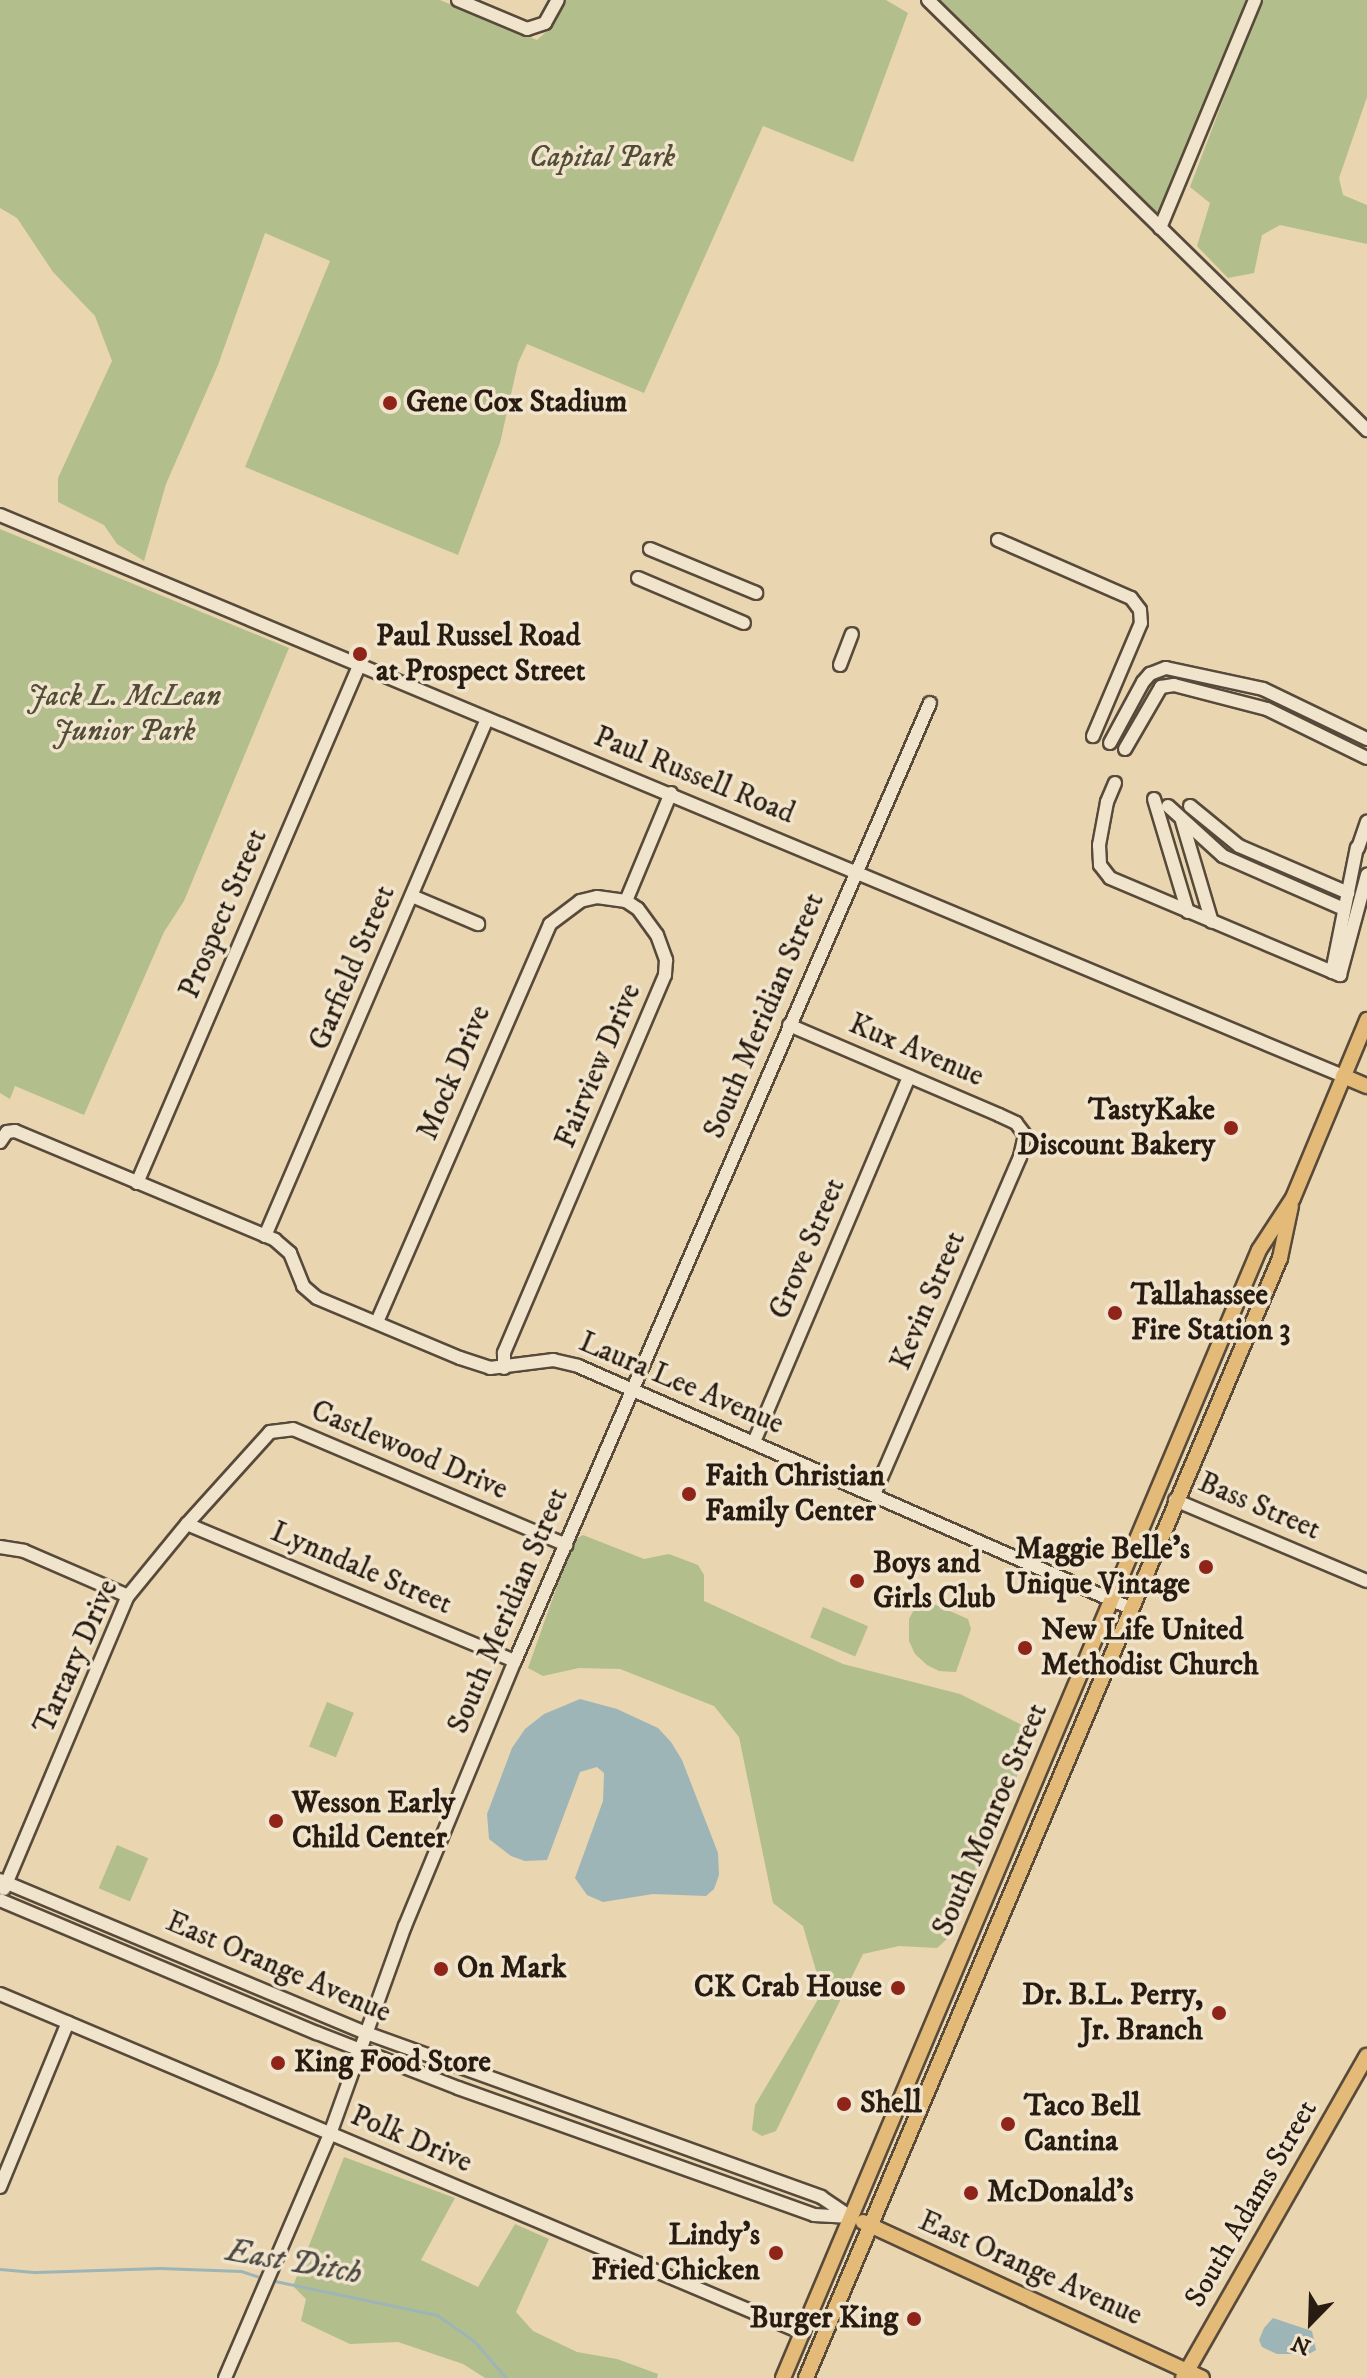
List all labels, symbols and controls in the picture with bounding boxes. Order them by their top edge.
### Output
park label: Capital Park [529,140,675,176]
place label: Gene Cox Stadium [406,385,627,421]
marker: Gene Cox Stadium [381,394,399,412]
place label: Paul Russel Road at Prospect Street [376,619,585,690]
marker: Paul Russel Road at Prospect Street [351,645,369,663]
park label: Jack L. McLean Junior Park [27,679,221,750]
street label: Paul Russell Road [588,719,800,833]
street label: Prospect Street [172,824,276,1004]
street label: Garfield Street [302,880,404,1056]
street label: South Meridian Street [697,888,833,1144]
street label: Fairview Drive [548,978,650,1154]
street label: Mock Drive [411,1000,499,1146]
street label: Kux Avenue [843,1007,989,1095]
place label: TastyKake Discount Bakery [1017,1093,1215,1164]
marker: TastyKake Discount Bakery [1222,1119,1240,1137]
street label: Grove Street [762,1173,854,1325]
street label: Kevin Street [884,1226,974,1376]
place label: Tallahassee Fire Station 3 [1131,1278,1290,1348]
marker: Tallahassee Fire Station 3 [1106,1304,1124,1322]
street label: Laura Lee Avenue [573,1325,789,1443]
street label: Castlewood Drive [305,1393,513,1509]
place label: Faith Christian Family Center [705,1459,885,1530]
street label: Bass Street [1193,1465,1325,1549]
street label: South Meridian Street [441,1483,577,1739]
marker: Faith Christian Family Center [680,1485,698,1503]
street label: Lynndale Street [265,1515,457,1623]
place label: Maggie Belle's Unique Vintage [1004,1532,1190,1602]
place label: Boys and Girls Club [873,1546,996,1616]
marker: Maggie Belle's Unique Vintage [1197,1558,1215,1576]
marker: Boys and Girls Club [848,1572,866,1590]
street label: Tartary Drive [27,1574,127,1740]
place label: New Life United Methodist Church [1041,1613,1259,1684]
marker: New Life United Methodist Church [1016,1639,1034,1657]
street label: South Monroe Street [926,1698,1056,1942]
place label: Wesson Early Child Center [292,1786,455,1856]
marker: Wesson Early Child Center [267,1812,285,1830]
street label: East Orange Avenue [160,1904,396,2032]
place label: On Mark [457,1951,566,1987]
marker: On Mark [432,1960,450,1978]
place label: CK Crab House [694,1970,882,2006]
place label: Dr. B.L. Perry, Jr. Branch [1022,1978,1203,2048]
marker: CK Crab House [889,1979,907,1997]
marker: Dr. B.L. Perry, Jr. Branch [1210,2004,1228,2022]
place label: King Food Store [294,2045,491,2081]
marker: King Food Store [269,2054,287,2072]
place label: Shell [860,2086,922,2122]
place label: Taco Bell Cantina [1024,2089,1140,2160]
street label: South Adams Street [1178,2094,1326,2314]
marker: Shell [835,2095,853,2113]
street label: Polk Drive [345,2098,477,2182]
marker: Taco Bell Cantina [999,2115,1017,2133]
place label: McDonald's [987,2175,1134,2211]
marker: McDonald's [962,2184,980,2202]
street label: East Orange Avenue [913,2204,1147,2334]
place label: Lindy's Fried Chicken [591,2218,760,2288]
water label: East Ditch [223,2232,365,2294]
marker: Lindy's Fried Chicken [767,2244,785,2262]
north arrow [1271,2282,1351,2362]
place label: Burger King [750,2301,898,2337]
marker: Burger King [905,2310,923,2328]
text: N [1288,2329,1315,2361]

